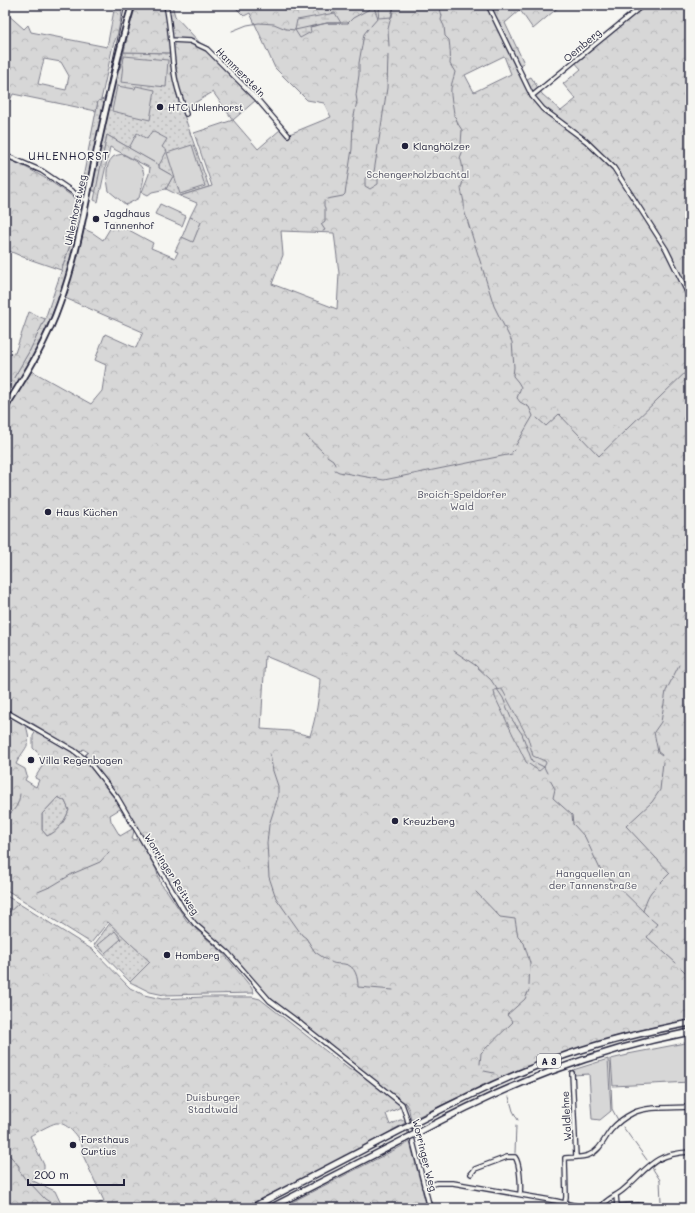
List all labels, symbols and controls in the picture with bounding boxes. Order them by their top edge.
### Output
street label: Oemberg [560,25,604,65]
street label: Hammerstein [213,44,269,100]
place label: HTC Uhlenhorst [168,100,243,114]
marker: HTC Uhlenhorst [155,102,165,112]
place label: Klanghölzer [413,139,470,153]
marker: Klanghölzer [400,141,410,151]
district label: UHLENHORST [28,148,110,163]
park label: Schengerholzbachtal [367,167,469,181]
street label: Uhlenhorstweg [61,173,89,247]
place label: Jagdhaus Tannenhof [104,206,155,232]
marker: Jagdhaus Tannenhof [91,214,101,224]
park label: Broich-Speldorfer Wald [418,487,506,513]
place label: Haus Küchen [56,505,118,519]
marker: Haus Küchen [43,507,53,517]
place label: Villa Regenbogen [39,753,123,767]
marker: Villa Regenbogen [26,755,36,765]
place label: Kreuzberg [403,814,455,828]
marker: Kreuzberg [390,816,400,826]
street label: Worringer Reitweg [141,831,203,917]
park label: Hangquellen an der Tannenstraße [549,866,637,892]
place label: Homberg [175,948,220,962]
marker: Homberg [162,950,172,960]
road number: A 3 [537,1054,561,1068]
park label: Duisburger Stadtwald [186,1090,240,1116]
street label: Waldlehne [558,1091,574,1141]
street label: Worringer Weg [409,1117,441,1193]
place label: Forsthaus Curtius [81,1132,129,1158]
marker: Forsthaus Curtius [68,1140,78,1150]
scale bar [28,1161,124,1187]
text: 200 m [34,1166,69,1182]

